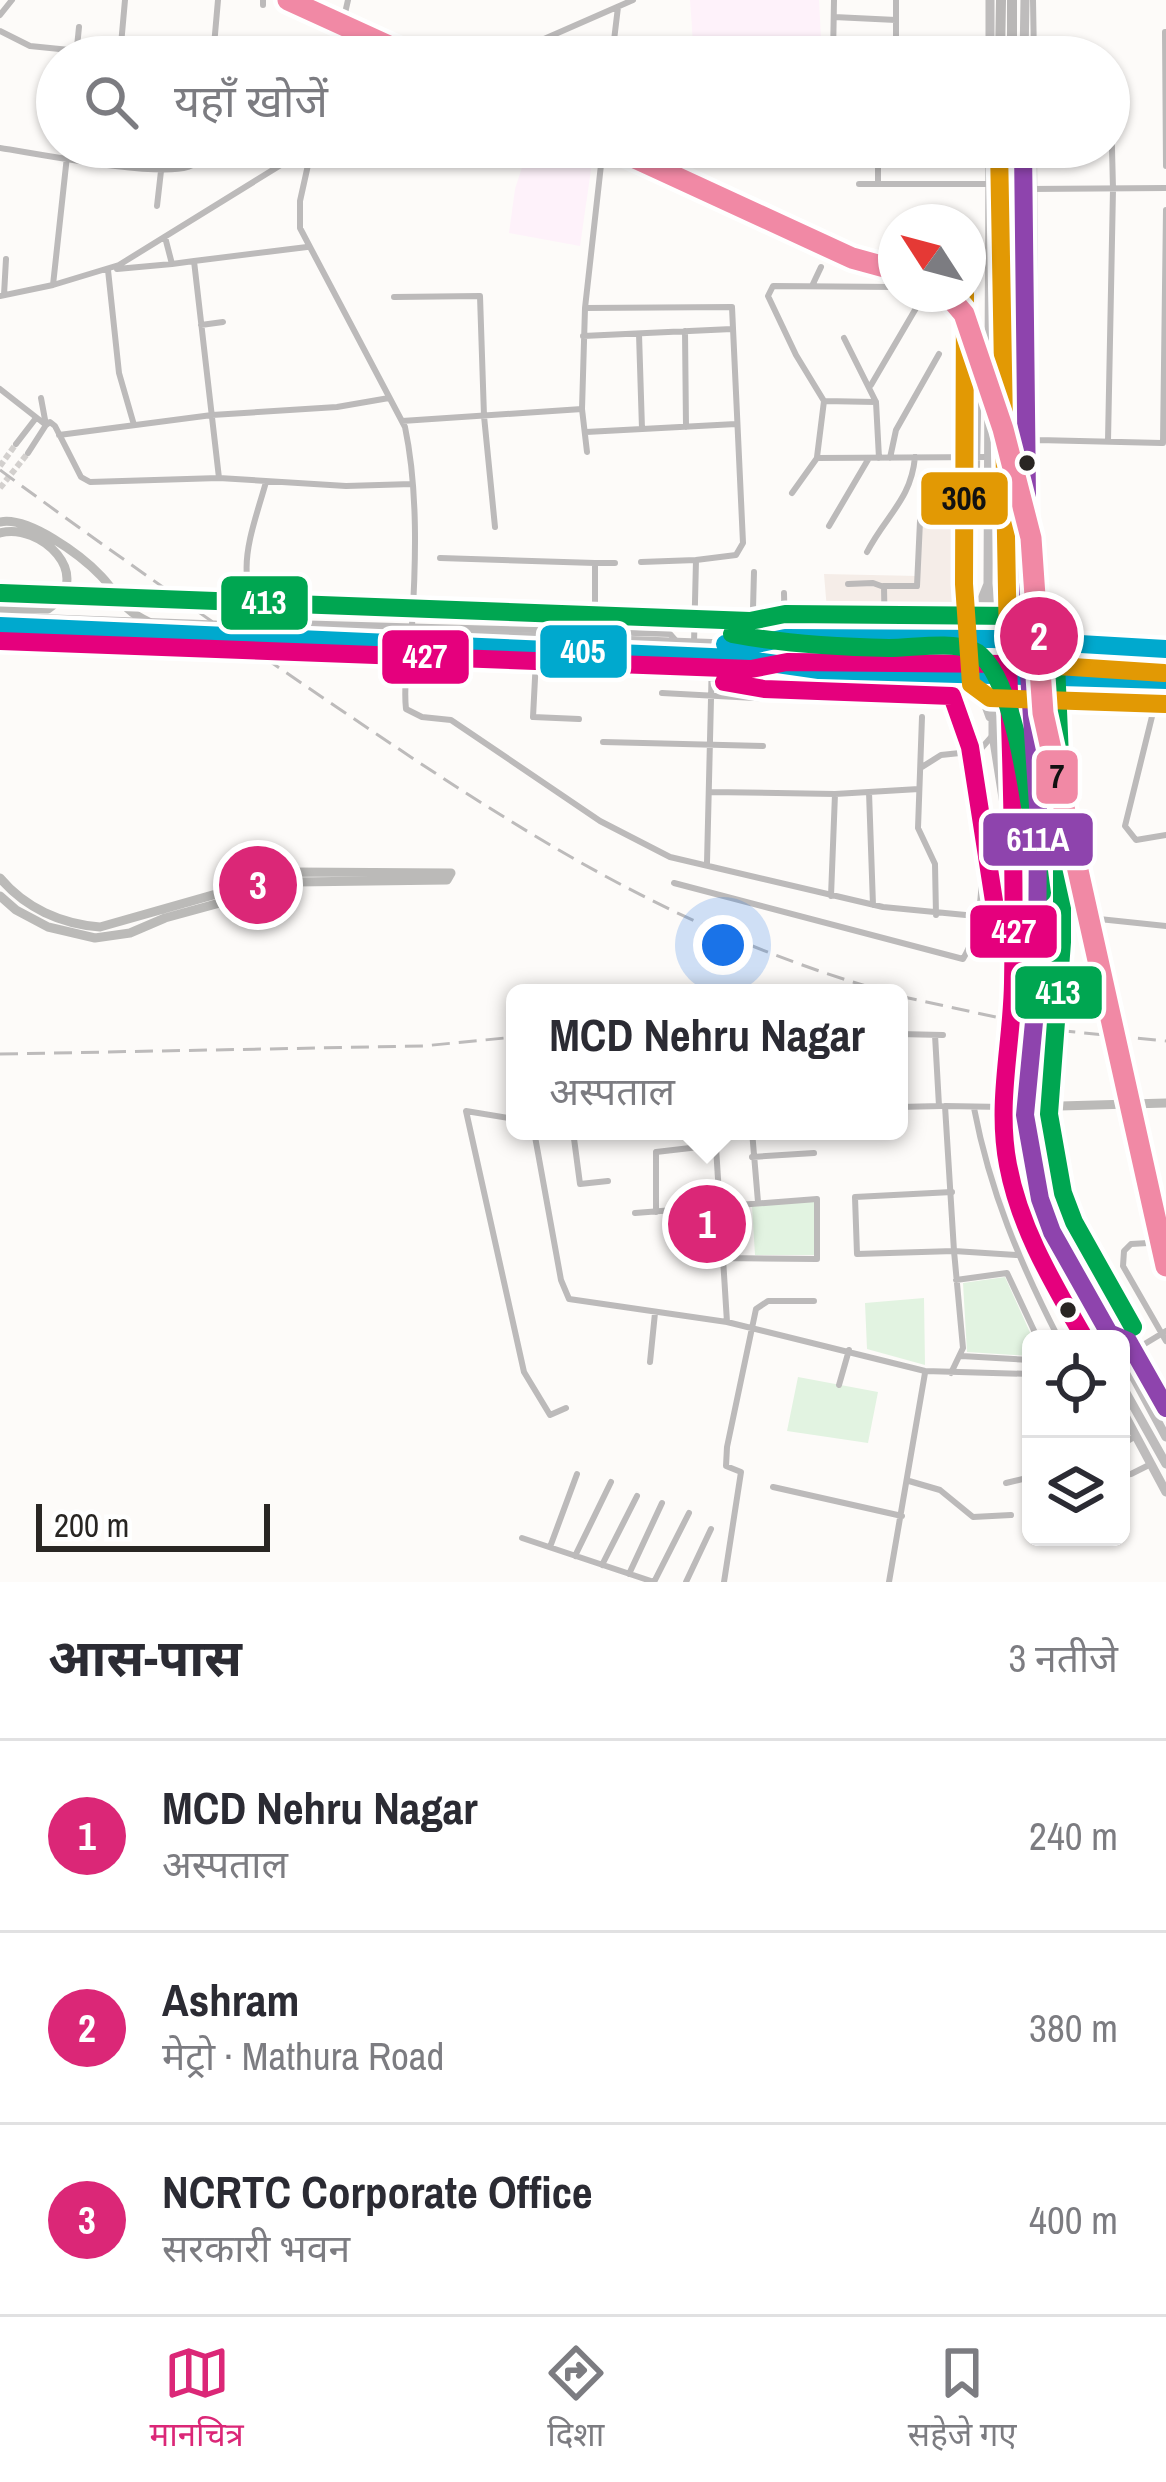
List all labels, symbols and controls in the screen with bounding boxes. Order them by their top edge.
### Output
search box [36,36,1130,168]
icon: search [78,69,144,135]
text: यहाँ खोजें [174,70,328,131]
north arrow [878,204,986,312]
unlabelled marker [1016,452,1038,474]
line badge: 306 [919,470,1010,527]
text: 306 [941,476,987,520]
line badge: 413 [219,574,310,632]
text: 413 [241,580,287,624]
pin: 2 [1000,591,1078,681]
line badge: 405 [538,623,629,680]
line badge: 427 [380,628,471,686]
text: 405 [560,629,606,673]
text: 427 [402,634,448,678]
line badge: 7 [1034,748,1080,806]
text: 7 [1049,754,1065,798]
line badge: 611A [981,811,1095,868]
text: 611A [1006,817,1070,861]
pin: 3 [219,840,297,930]
line badge: 427 [968,903,1059,960]
text: 427 [991,909,1037,953]
your location [693,915,753,975]
line badge: 413 [1013,964,1104,1021]
text: 413 [1035,970,1081,1014]
popup [506,984,908,1140]
text: MCD Nehru Nagar [549,1004,865,1065]
text: अस्पताल [549,1065,675,1117]
pin: 1 [668,1179,746,1269]
unlabelled marker [1057,1299,1079,1321]
map controls [1022,1330,1130,1546]
button: locate [1022,1330,1130,1438]
button: layers [1022,1438,1130,1546]
scale bar [36,1498,270,1551]
text: 200 m [54,1503,129,1547]
text: आस-पास [48,1623,242,1692]
text: 3 नतीजे [1008,1632,1118,1684]
text: MCD Nehru Nagar [162,1777,478,1838]
text: 1 [78,1810,96,1862]
text: 240 m [1029,1810,1118,1862]
text: अस्पताल [162,1838,288,1890]
text: Ashram [162,1969,299,2030]
text: 2 [78,2002,96,2054]
text: 380 m [1029,2002,1118,2054]
text: मेट्रो · Mathura Road [162,2030,444,2082]
text: NCRTC Corporate Office [162,2161,593,2222]
text: 3 [78,2194,96,2246]
text: 400 m [1029,2194,1118,2246]
text: सरकारी भवन [162,2222,350,2274]
tab: मानचित्र [150,2340,244,2459]
tab: दिशा [543,2340,609,2459]
tab: सहेजे गए [908,2340,1017,2459]

